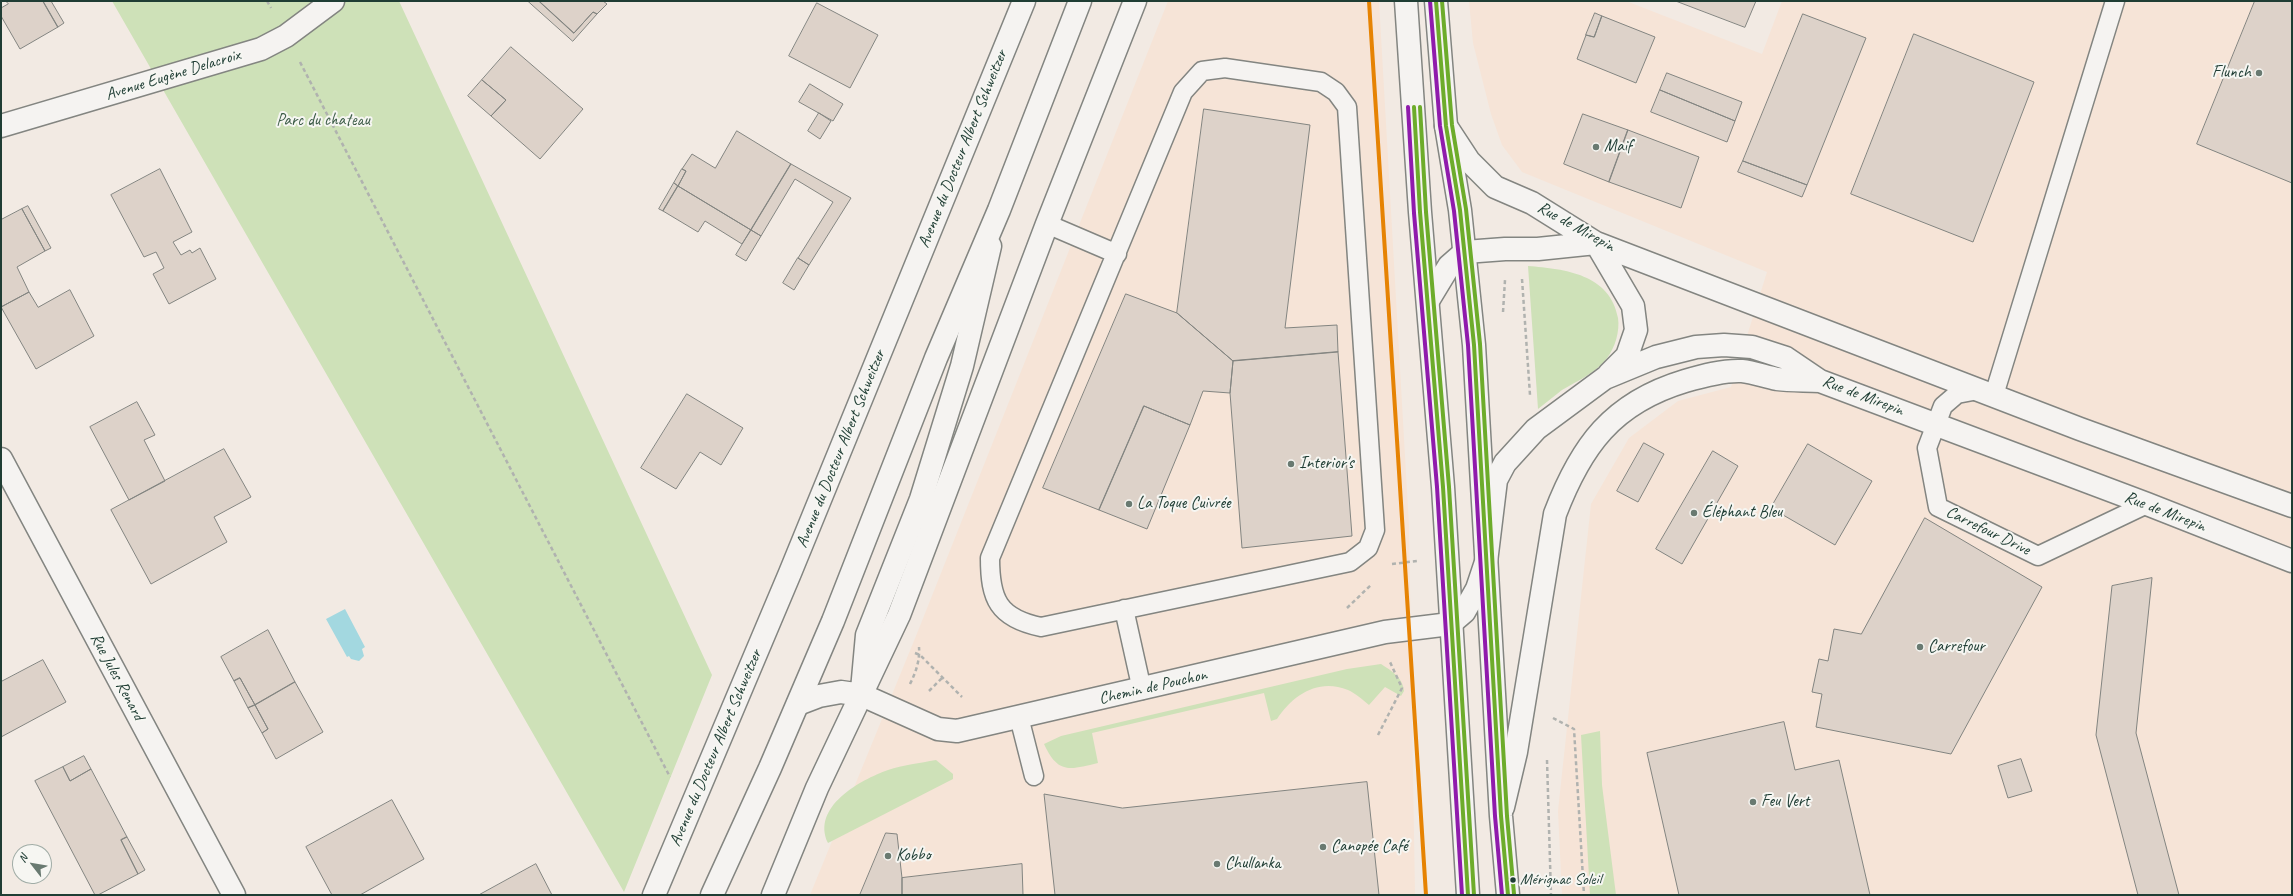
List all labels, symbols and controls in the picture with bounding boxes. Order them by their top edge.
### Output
street label: Avenue Eugène Delacroix [103,45,243,105]
street label: Avenue du Docteur Albert Schweitzer [914,47,1012,251]
place label: Flunch [2212,63,2251,83]
marker: Flunch [2254,68,2264,78]
park label: Parc du chateau [276,111,370,131]
place label: Maif [1604,137,1632,157]
marker: Maif [1591,142,1601,152]
street label: Rue de Mirepin [1534,197,1618,257]
street label: Avenue du Docteur Albert Schweitzer [792,347,890,551]
street label: Rue de Mirepin [1820,371,1906,421]
place label: Interior's [1299,454,1354,474]
marker: Interior's [1286,459,1296,469]
street label: Rue de Mirepin [2122,487,2208,537]
place label: La Toque Cuivrée [1137,494,1230,514]
marker: La Toque Cuivrée [1124,499,1134,509]
street label: Carrefour Drive [1943,502,2033,560]
place label: Éléphant Bleu [1702,503,1782,523]
marker: Éléphant Bleu [1689,508,1699,518]
street label: Rue Jules Renard [85,630,149,724]
place label: Carrefour [1928,637,1985,657]
marker: Carrefour [1915,642,1925,652]
street label: Avenue du Docteur Albert Schweitzer [665,647,767,849]
street label: Chemin de Pouchon [1097,665,1209,709]
place label: Feu Vert [1761,792,1809,812]
marker: Feu Vert [1748,797,1758,807]
place label: Canopée Café [1331,837,1408,857]
marker: Canopée Café [1318,842,1328,852]
north arrow [12,844,52,884]
place label: Kobbo [896,846,930,866]
marker: Kobbo [883,851,893,861]
text: N [15,852,30,865]
place label: Chullanka [1225,854,1281,874]
marker: Chullanka [1212,859,1222,869]
place label: Mérignac Soleil [1520,870,1601,890]
marker: Mérignac Soleil [1508,875,1518,885]

